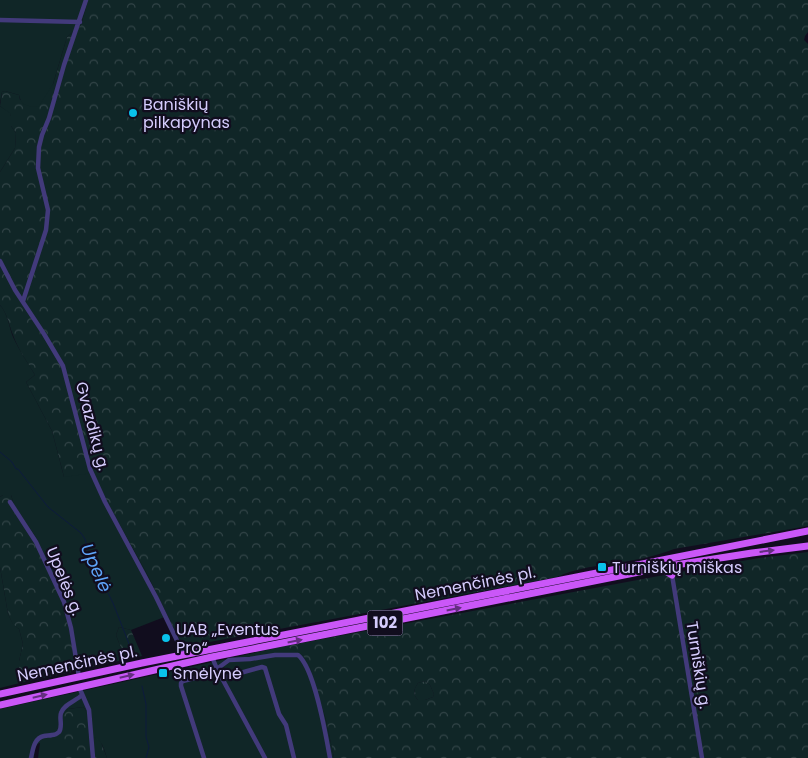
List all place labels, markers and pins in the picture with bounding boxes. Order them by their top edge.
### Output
place label: Baniškių pilkapynas [143,93,230,134]
marker: Baniškių pilkapynas [127,107,139,119]
place label: Turniškių miškas [612,556,742,579]
marker: Turniškių miškas [596,561,608,573]
place label: UAB „Eventus Pro“ [176,618,279,659]
marker: UAB „Eventus Pro“ [160,632,172,644]
place label: Smėlynė [173,662,242,685]
marker: Smėlynė [157,667,169,679]

